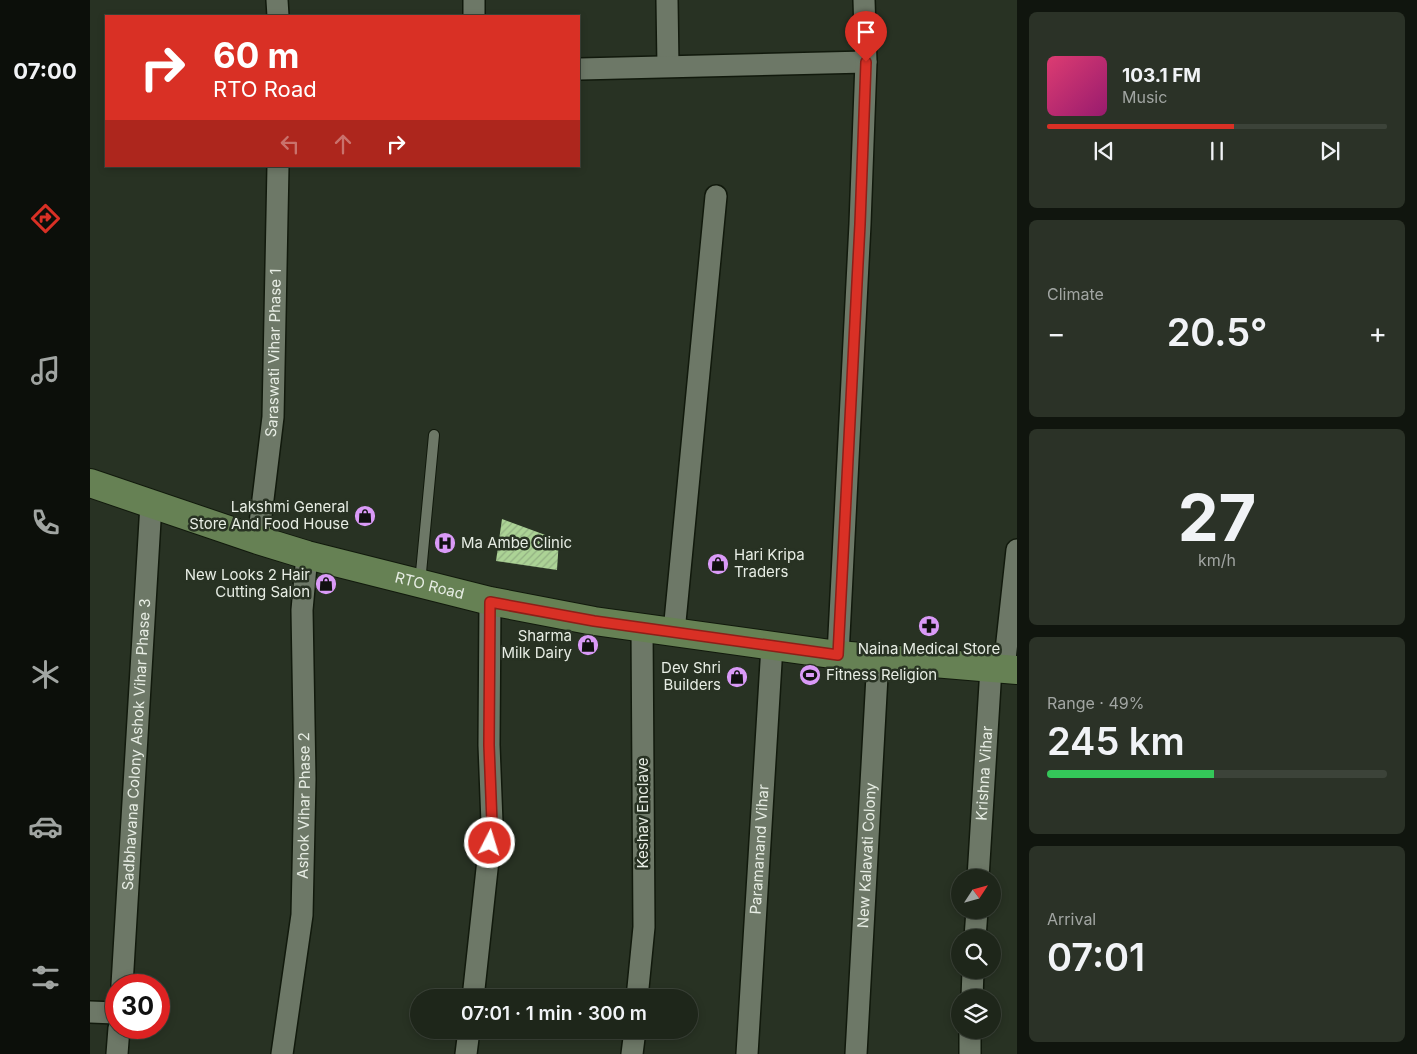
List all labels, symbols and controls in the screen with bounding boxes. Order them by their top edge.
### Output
pin [845,11,887,62]
icon: arrive [852,18,880,46]
text: 60 m [213,34,300,76]
icon: right [130,35,195,100]
text: 07:00 [13,58,77,84]
text: 103.1 FM [1122,64,1201,87]
text: RTO Road [213,76,317,102]
text: Music [1122,87,1167,107]
icon: left [276,130,304,158]
icon: ahead [329,130,357,158]
icon: right [382,130,410,158]
icon: previous [1090,137,1118,165]
icon: pause [1203,137,1231,165]
icon: next [1316,137,1344,165]
icon: directions [28,201,63,236]
street label: Saraswati Vihar Phase 1 [261,268,285,438]
text: Climate [1047,284,1104,304]
text: 20.5° [1167,309,1267,355]
text: − [1047,316,1066,350]
text: + [1368,316,1387,350]
icon: music [28,353,63,388]
text: 27 [1178,478,1256,557]
place label: Lakshmi General Store And Food House [189,497,349,533]
shop icon: Lakshmi General Store And Food House [353,504,377,528]
icon: phone [28,505,63,540]
hospital icon: Ma Ambe Clinic [433,531,457,555]
place label: Ma Ambe Clinic [461,533,572,552]
place label: Hari Kripa Traders [734,545,805,581]
text: km/h [1198,550,1236,570]
shop icon: Hari Kripa Traders [706,552,730,576]
place label: New Looks 2 Hair Cutting Salon [185,565,310,601]
street label: RTO Road [393,567,466,603]
shop icon: New Looks 2 Hair Cutting Salon [314,572,338,596]
street label: Sadbhavana Colony Ashok Vihar Phase 3 [118,598,154,891]
pharmacy icon: Naina Medical Store [917,614,941,638]
place label: Sharma Milk Dairy [502,626,573,662]
shop icon: Sharma Milk Dairy [576,633,600,657]
place label: Naina Medical Store [858,639,1000,658]
icon: climate [28,657,63,692]
place label: Dev Shri Builders [661,658,721,694]
sports icon: Fitness Religion [798,663,822,687]
shop icon: Dev Shri Builders [725,665,749,689]
place label: Fitness Religion [826,665,937,684]
text: Range · 49% [1047,693,1144,713]
text: 245 km [1047,718,1185,764]
street label: Krishna Vihar [972,725,996,821]
street label: Ashok Vihar Phase 2 [293,732,314,879]
street label: Keshav Enclave [633,757,652,869]
street label: New Kalavati Colony [853,781,880,929]
street label: Paramanand Vihar [746,783,773,915]
icon: car [28,809,63,844]
position arrow [463,816,515,868]
north arrow [951,869,1001,919]
map controls [951,869,1001,1039]
text: Arrival [1047,909,1096,929]
button: search [951,929,1001,979]
text: 07:01 [1047,934,1145,980]
icon: filters [28,960,63,995]
speed limit sign: 30 [105,974,170,1039]
button: layers [951,989,1001,1039]
text: 07:01 · 1 min · 300 m [461,1002,647,1025]

